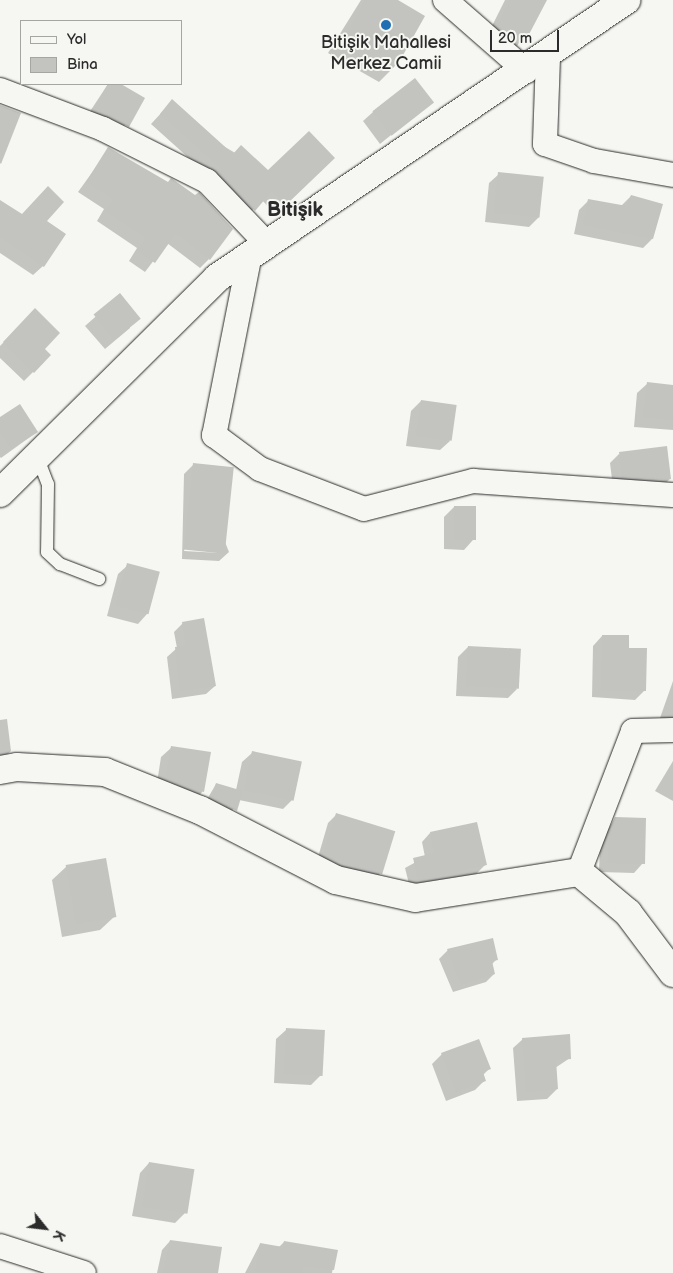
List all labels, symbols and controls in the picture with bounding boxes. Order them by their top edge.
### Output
marker: Bitişik Mahallesi Merkez Camii [380,19,392,31]
legend [20,20,182,85]
scale bar [493,20,562,52]
text: 20 m [498,29,532,48]
text: Yol [67,30,86,49]
place label: Bitişik Mahallesi Merkez Camii [321,33,451,76]
text: Bina [67,55,98,74]
district label: Bitişik [267,198,323,222]
north arrow [20,1203,70,1253]
text: K [49,1227,68,1244]

